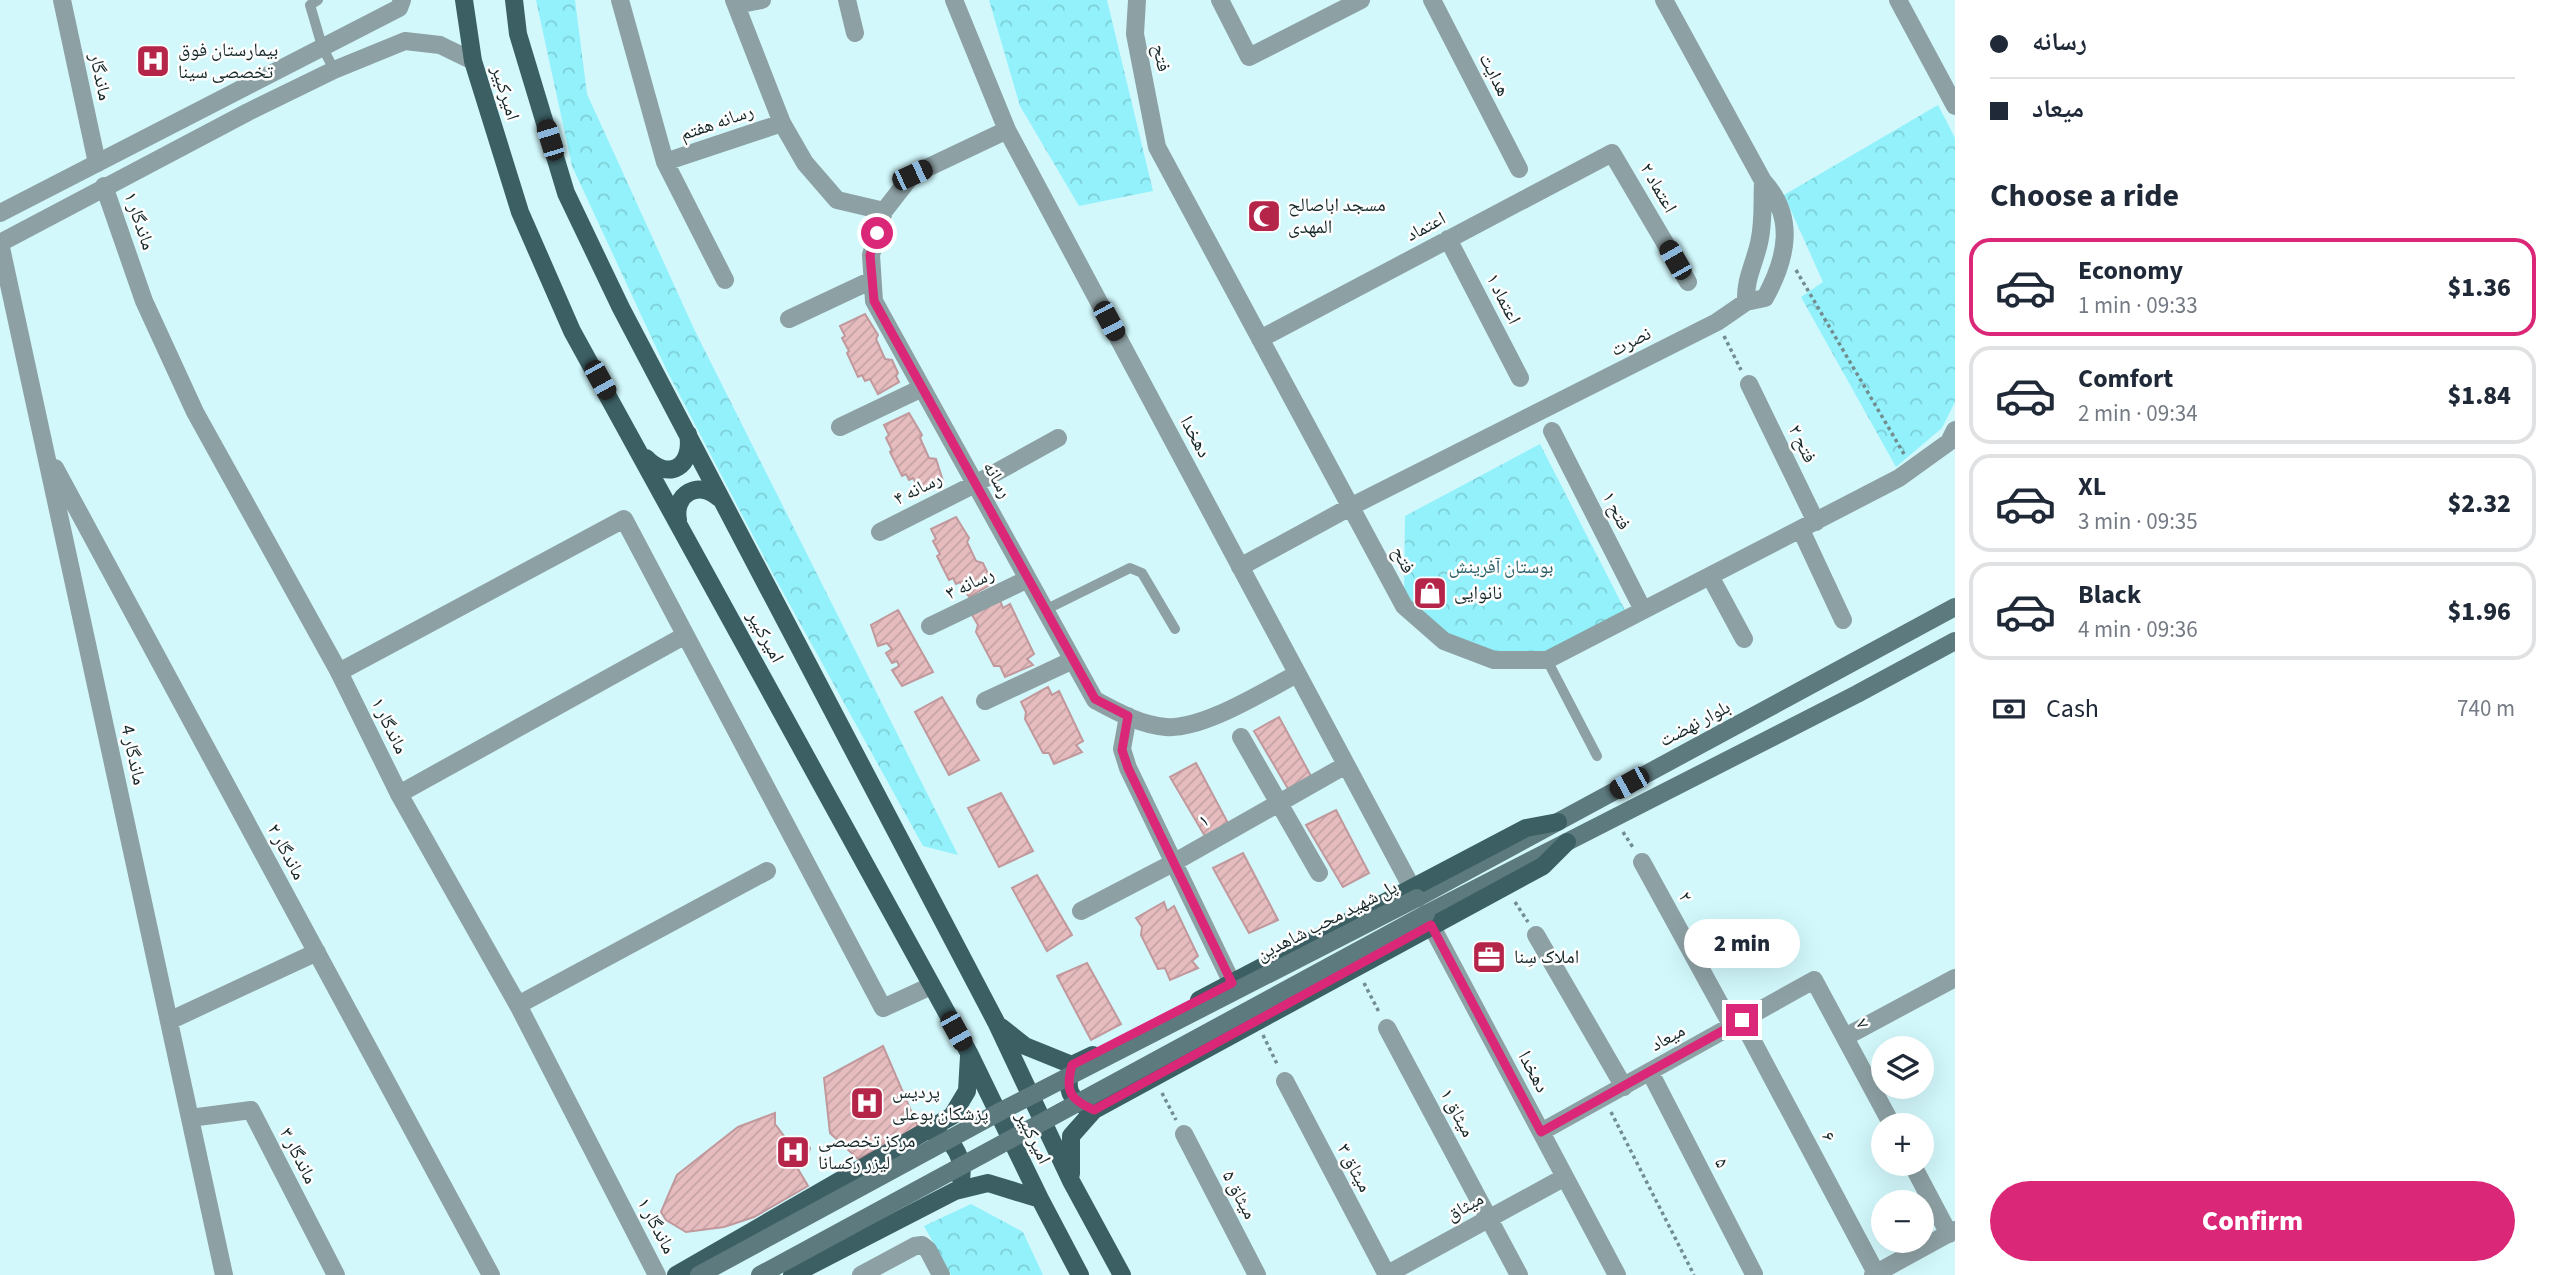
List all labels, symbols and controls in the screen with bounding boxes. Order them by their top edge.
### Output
text: رسانه [2032,23,2087,60]
place label: بیمارستان فوق تخصصی سینا [178,37,278,86]
hospital icon: بیمارستان فوق تخصصی سینا [134,42,172,80]
street label: فتح [1145,42,1177,74]
street label: هدایت [1472,49,1516,101]
street label: ماندگار [82,50,118,103]
street label: امیرکبیر [484,61,526,124]
text: میعاد [2032,90,2084,127]
street label: رسانه هفتم [677,98,757,148]
car [534,117,567,163]
car [889,157,936,193]
street label: اعتماد ۲ [1633,158,1683,218]
text: Choose a ride [1990,173,2179,219]
street label: ماندگار ۱ [116,188,162,254]
place label: مسجد اباصالح المهدی [1288,192,1386,241]
mosque icon: مسجد اباصالح المهدی [1245,197,1283,235]
street label: اعتماد [1401,205,1451,249]
route start [861,217,893,249]
car [1656,237,1695,283]
text: Economy [2078,252,2183,289]
icon: car [1994,256,2057,319]
street label: اعتماد ۱ [1479,269,1527,329]
text: $1.36 [2447,269,2511,306]
text: 1 min · 09:33 [2078,289,2198,322]
car [1090,298,1129,344]
street label: نصرت [1606,320,1656,364]
car [581,357,620,403]
text: Comfort [2078,360,2173,397]
icon: car [1994,364,2057,427]
text: $1.84 [2447,377,2511,414]
text: 2 min · 09:34 [2078,397,2198,430]
street label: دهخدا [1173,411,1217,463]
street label: فتح ۲ [1781,420,1823,468]
street label: رسانه [976,457,1018,503]
street label: رسانه ۴ [889,465,947,513]
text: XL [2078,468,2106,505]
icon: car [1994,472,2057,535]
text: $2.32 [2447,485,2511,522]
street label: فتح ۱ [1595,487,1637,535]
text: 3 min · 09:35 [2078,505,2198,538]
street label: فتح [1385,542,1421,578]
park label: بوستان آفرینش [1449,554,1553,581]
street label: رسانه ۳ [941,561,999,607]
shop icon: نانوایی [1411,574,1449,612]
text: Black [2078,576,2141,613]
place label: نانوایی [1454,580,1502,607]
icon: car [1994,580,2057,643]
text: $1.96 [2447,593,2511,630]
street label: امیرکبیر [739,605,790,668]
text: 4 min · 09:36 [2078,613,2198,646]
icon: cash [1990,690,2028,728]
text: Cash [2046,690,2099,727]
text: 740 m [2457,692,2515,725]
street label: ماندگار ۱ [364,693,414,759]
street label: بلوار نهضت [1655,694,1735,754]
street label: ماندگار 4 [113,722,153,788]
car [1606,764,1653,802]
street label: ۱ [1194,807,1214,835]
street label: ماندگار ۲ [260,819,312,885]
street label: پل شهید محب شاهدین [1252,874,1402,968]
street label: ۲ [1671,887,1699,907]
callout: 2 min [1684,918,1800,968]
text: 2 min [1714,927,1770,960]
office icon: املاک سِنا [1470,938,1508,976]
place label: املاک سِنا [1514,944,1579,971]
route end [1726,1004,1758,1036]
car [937,1008,976,1054]
street label: ۷ [1848,1014,1876,1035]
street label: میعاد [1646,1017,1690,1059]
map controls [1871,1036,1934,1253]
button: layers [1871,1036,1934,1099]
street label: دهخدا [1511,1046,1555,1098]
place label: پردیس پزشکان بوعلی [892,1079,989,1128]
hospital icon: پردیس پزشکان بوعلی [848,1084,886,1122]
street label: میثاق ۱ [1433,1084,1481,1142]
street label: امیرکبیر [1008,1106,1057,1169]
button: + [1871,1113,1934,1176]
street label: ماندگار ۳ [272,1123,324,1189]
street label: ۶ [1814,1127,1842,1147]
place label: مرکز تخصصی لیزر رکسانا [818,1128,916,1177]
hospital icon: مرکز تخصصی لیزر رکسانا [774,1133,812,1171]
street label: میثاق ۳ [1330,1139,1378,1197]
street label: ۵ [1707,1153,1735,1173]
street label: میثاق ۵ [1215,1166,1263,1224]
button: Confirm [1990,1181,2515,1261]
street label: میثاق [1441,1186,1489,1228]
button: − [1871,1190,1934,1253]
street label: ماندگار ۱ [630,1193,682,1259]

